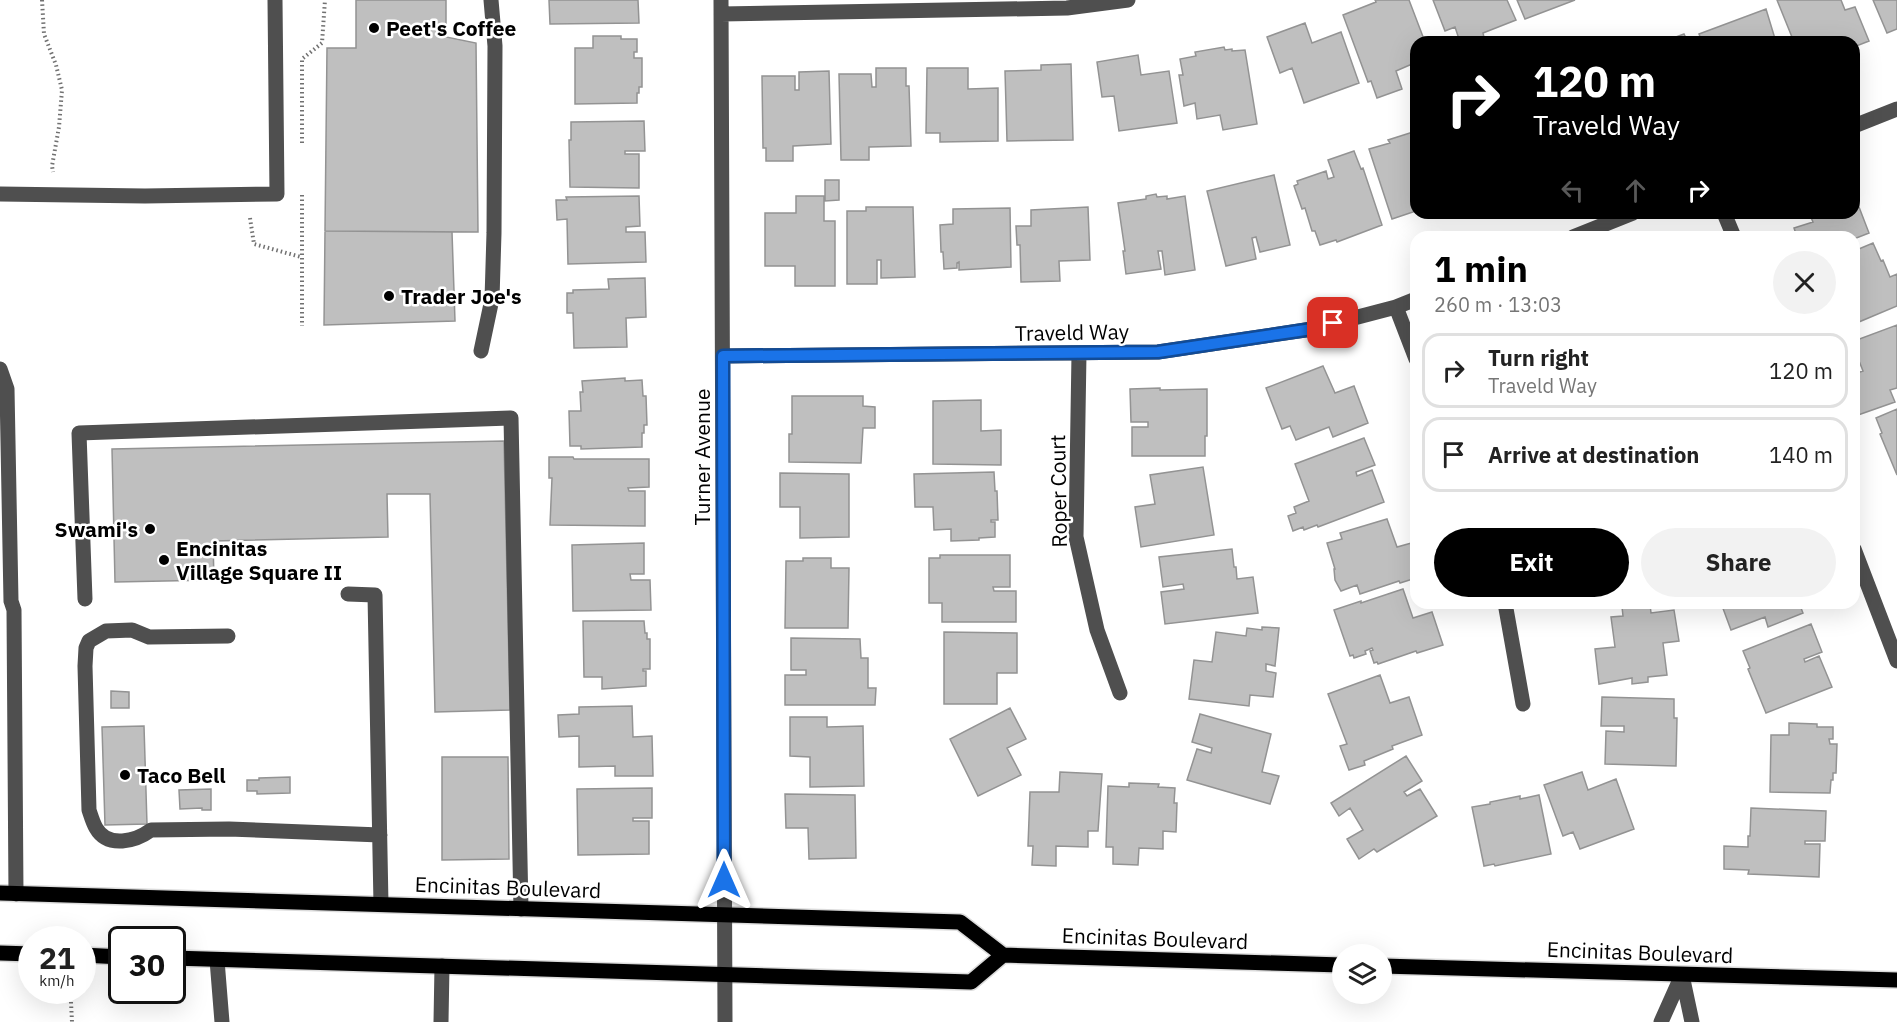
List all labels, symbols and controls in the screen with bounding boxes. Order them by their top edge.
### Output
place label: Peet's Coffee [386,14,517,42]
marker: Peet's Coffee [367,21,381,35]
text: 120 m [1533,54,1656,109]
icon: right [1434,60,1512,138]
text: Traveld Way [1533,107,1680,142]
icon: left [1556,174,1589,207]
icon: ahead [1619,174,1652,207]
icon: right [1682,174,1715,207]
text: 1 min [1434,245,1528,292]
button: close [1773,251,1836,314]
place label: Trader Joe's [401,282,522,310]
marker: Trader Joe's [382,289,396,303]
text: 260 m · 13:03 [1434,291,1562,318]
pin [1307,297,1358,348]
icon: arrive [1316,306,1349,339]
street label: Traveld Way [1015,317,1130,347]
text: Turn right [1488,343,1589,372]
icon: right [1437,354,1470,387]
text: 120 m [1769,356,1833,385]
text: Traveld Way [1488,372,1597,399]
street label: Turner Avenue [688,389,716,525]
street label: Roper Court [1043,434,1073,548]
icon: arrive [1437,438,1470,471]
text: Arrive at destination [1488,440,1699,469]
text: 140 m [1769,440,1833,469]
place label: Swami's [55,515,138,543]
marker: Swami's [143,522,157,536]
button: Exit [1434,528,1629,597]
button: Share [1641,528,1836,597]
place label: Encinitas Village Square II [176,534,342,586]
marker: Encinitas Village Square II [157,553,171,567]
place label: Taco Bell [137,761,226,789]
marker: Taco Bell [118,768,132,782]
position arrow [692,848,756,912]
street label: Encinitas Boulevard [414,870,602,904]
street label: Encinitas Boulevard [1061,921,1249,955]
speed limit sign: 30 [108,926,186,1004]
street label: Encinitas Boulevard [1546,935,1734,969]
text: 21 [39,938,75,977]
map controls [1332,944,1392,1004]
button: layers [1332,944,1392,1004]
text: km/h [39,971,75,990]

